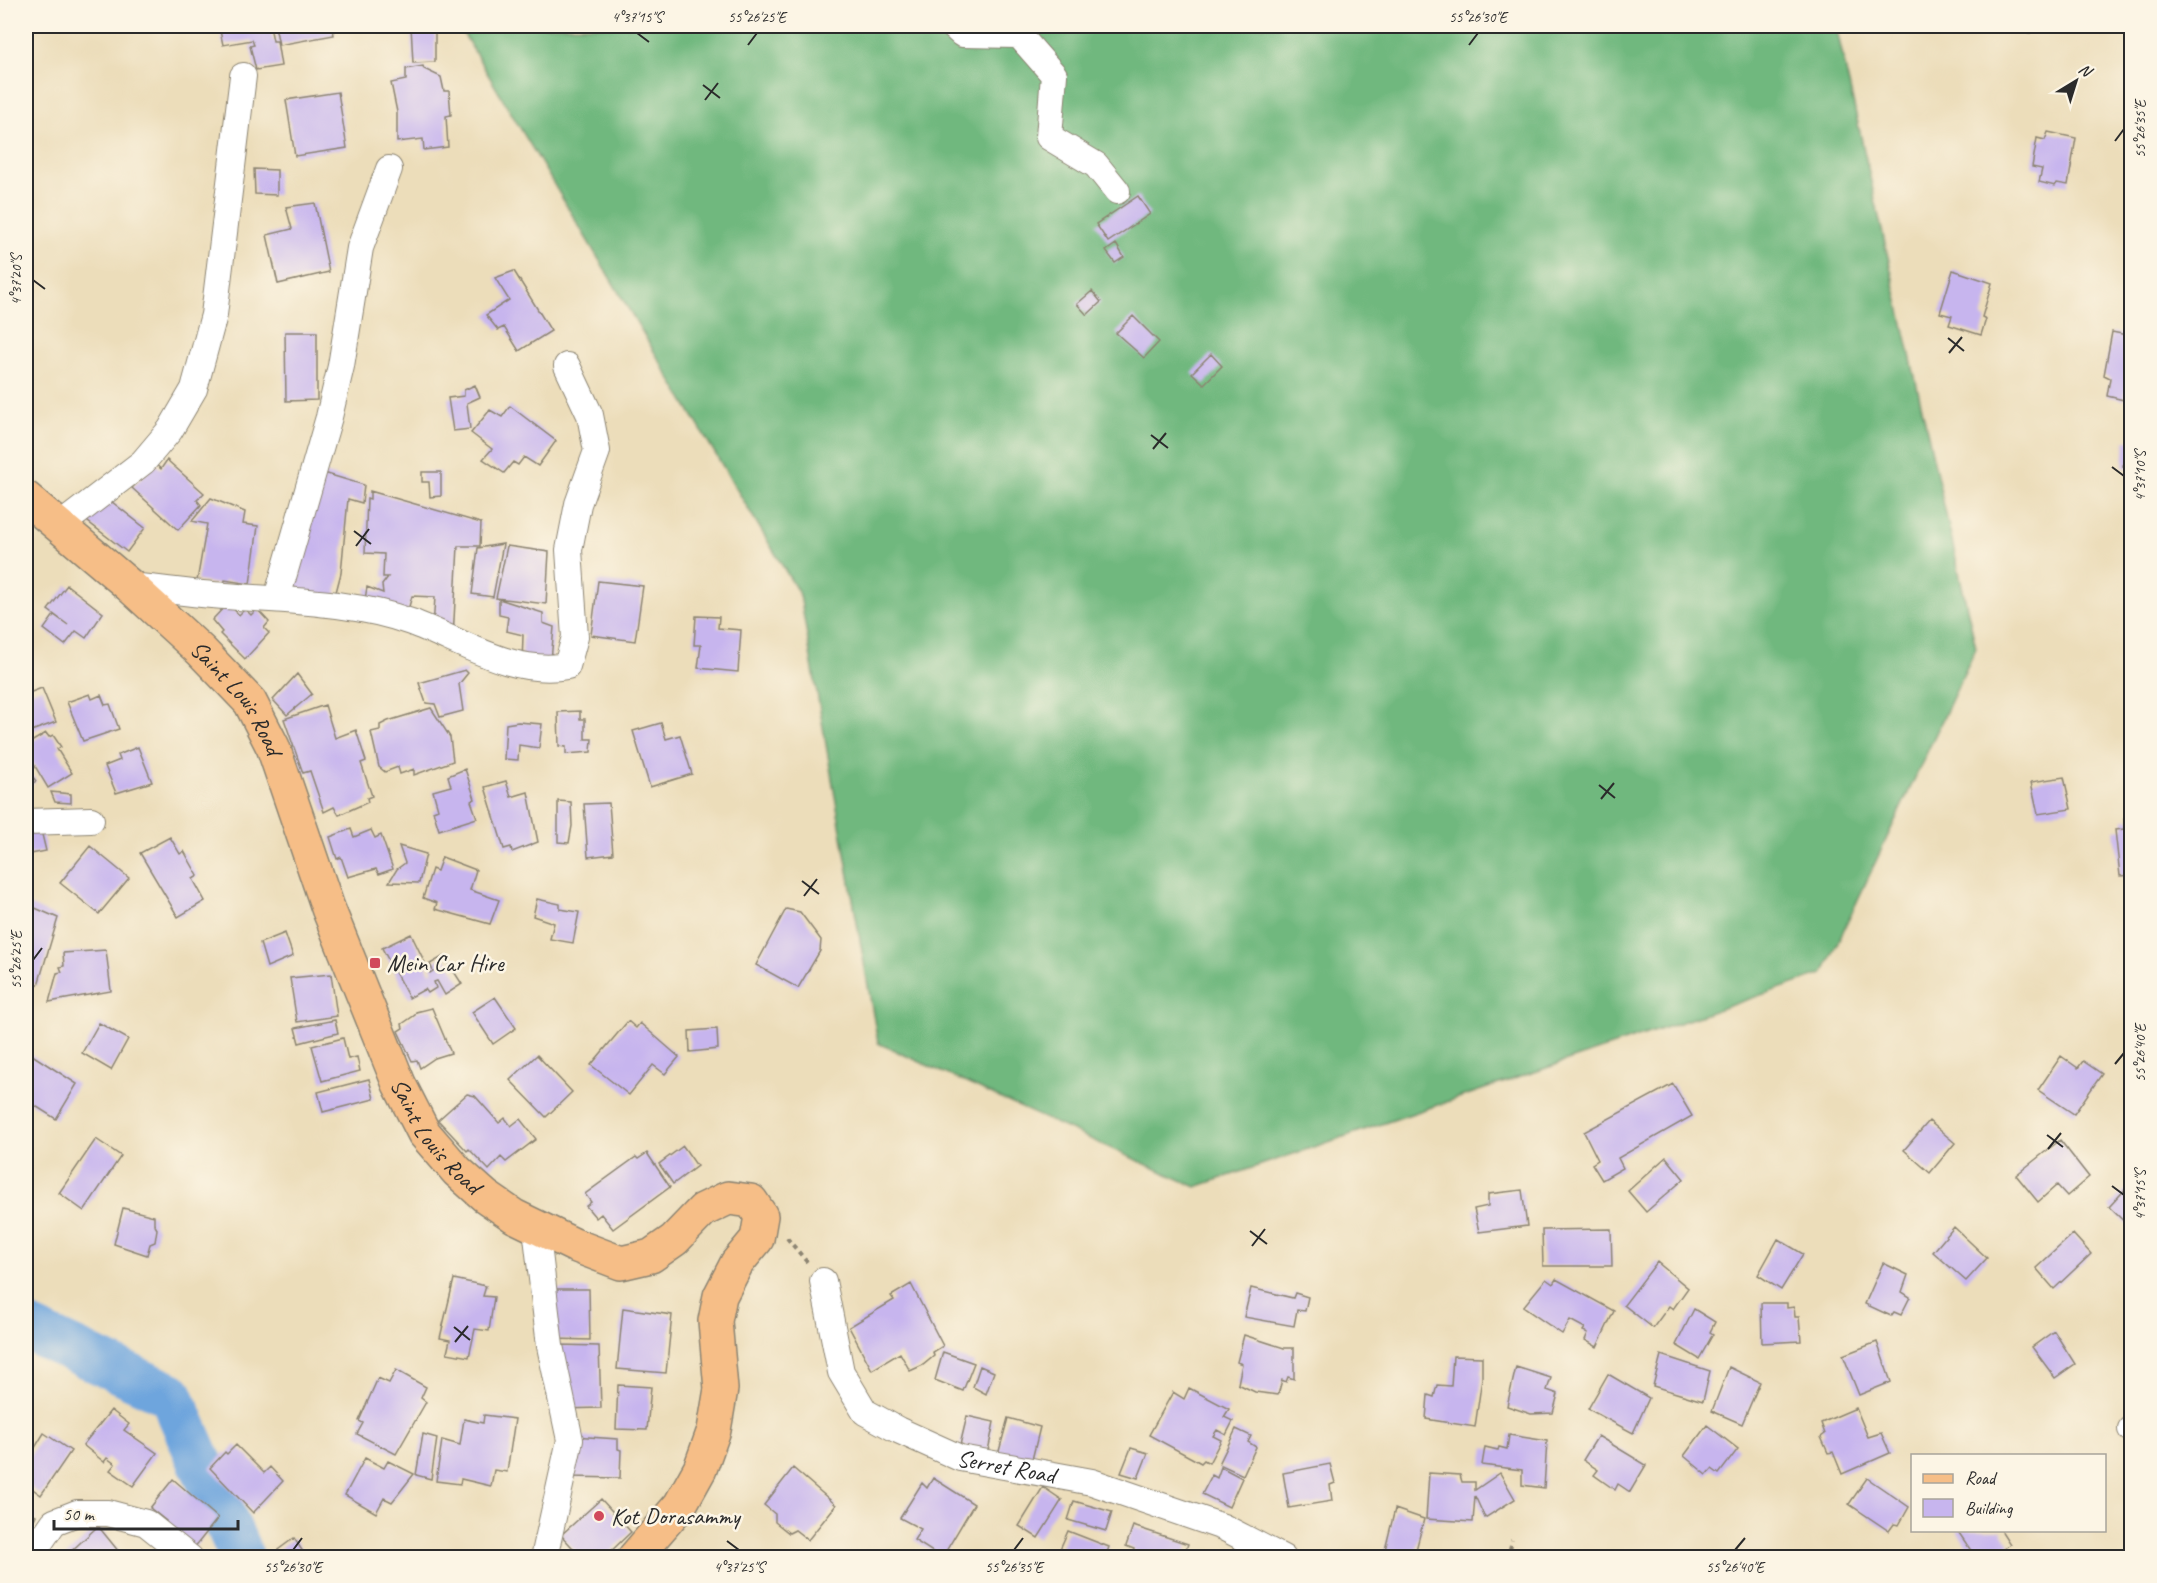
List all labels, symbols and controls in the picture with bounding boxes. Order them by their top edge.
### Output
text: 4°37'15"S [612,8,665,27]
text: 55°26'25"E [728,8,788,27]
text: 55°26'30"E [1449,8,1509,27]
north arrow [2046,51,2106,111]
text: N [2075,59,2097,83]
text: 55°26'35"E [2131,98,2150,158]
text: 4°37'20"S [7,252,26,305]
text: 4°37'10"S [2131,448,2150,501]
street label: Saint Louis Road [184,634,291,762]
text: 55°26'25"E [7,929,26,989]
place label: Mein Car Hire [387,948,506,978]
marker: Mein Car Hire [368,956,382,970]
text: 55°26'40"E [2131,1022,2150,1082]
street label: Saint Louis Road [384,1073,490,1203]
text: 4°37'15"S [2131,1167,2150,1220]
street label: Serret Road [955,1443,1061,1491]
legend [1911,1454,2106,1532]
text: Road [1965,1467,1998,1489]
scale bar [54,1493,238,1531]
text: Building [1965,1497,2014,1519]
place label: Kot Dorasammy [611,1501,742,1531]
text: 50 m [63,1503,96,1525]
marker: Kot Dorasammy [592,1509,606,1523]
text: 55°26'30"E [264,1558,324,1577]
text: 4°37'25"S [714,1558,767,1577]
text: 55°26'35"E [985,1558,1045,1577]
text: 55°26'40"E [1706,1558,1766,1577]

